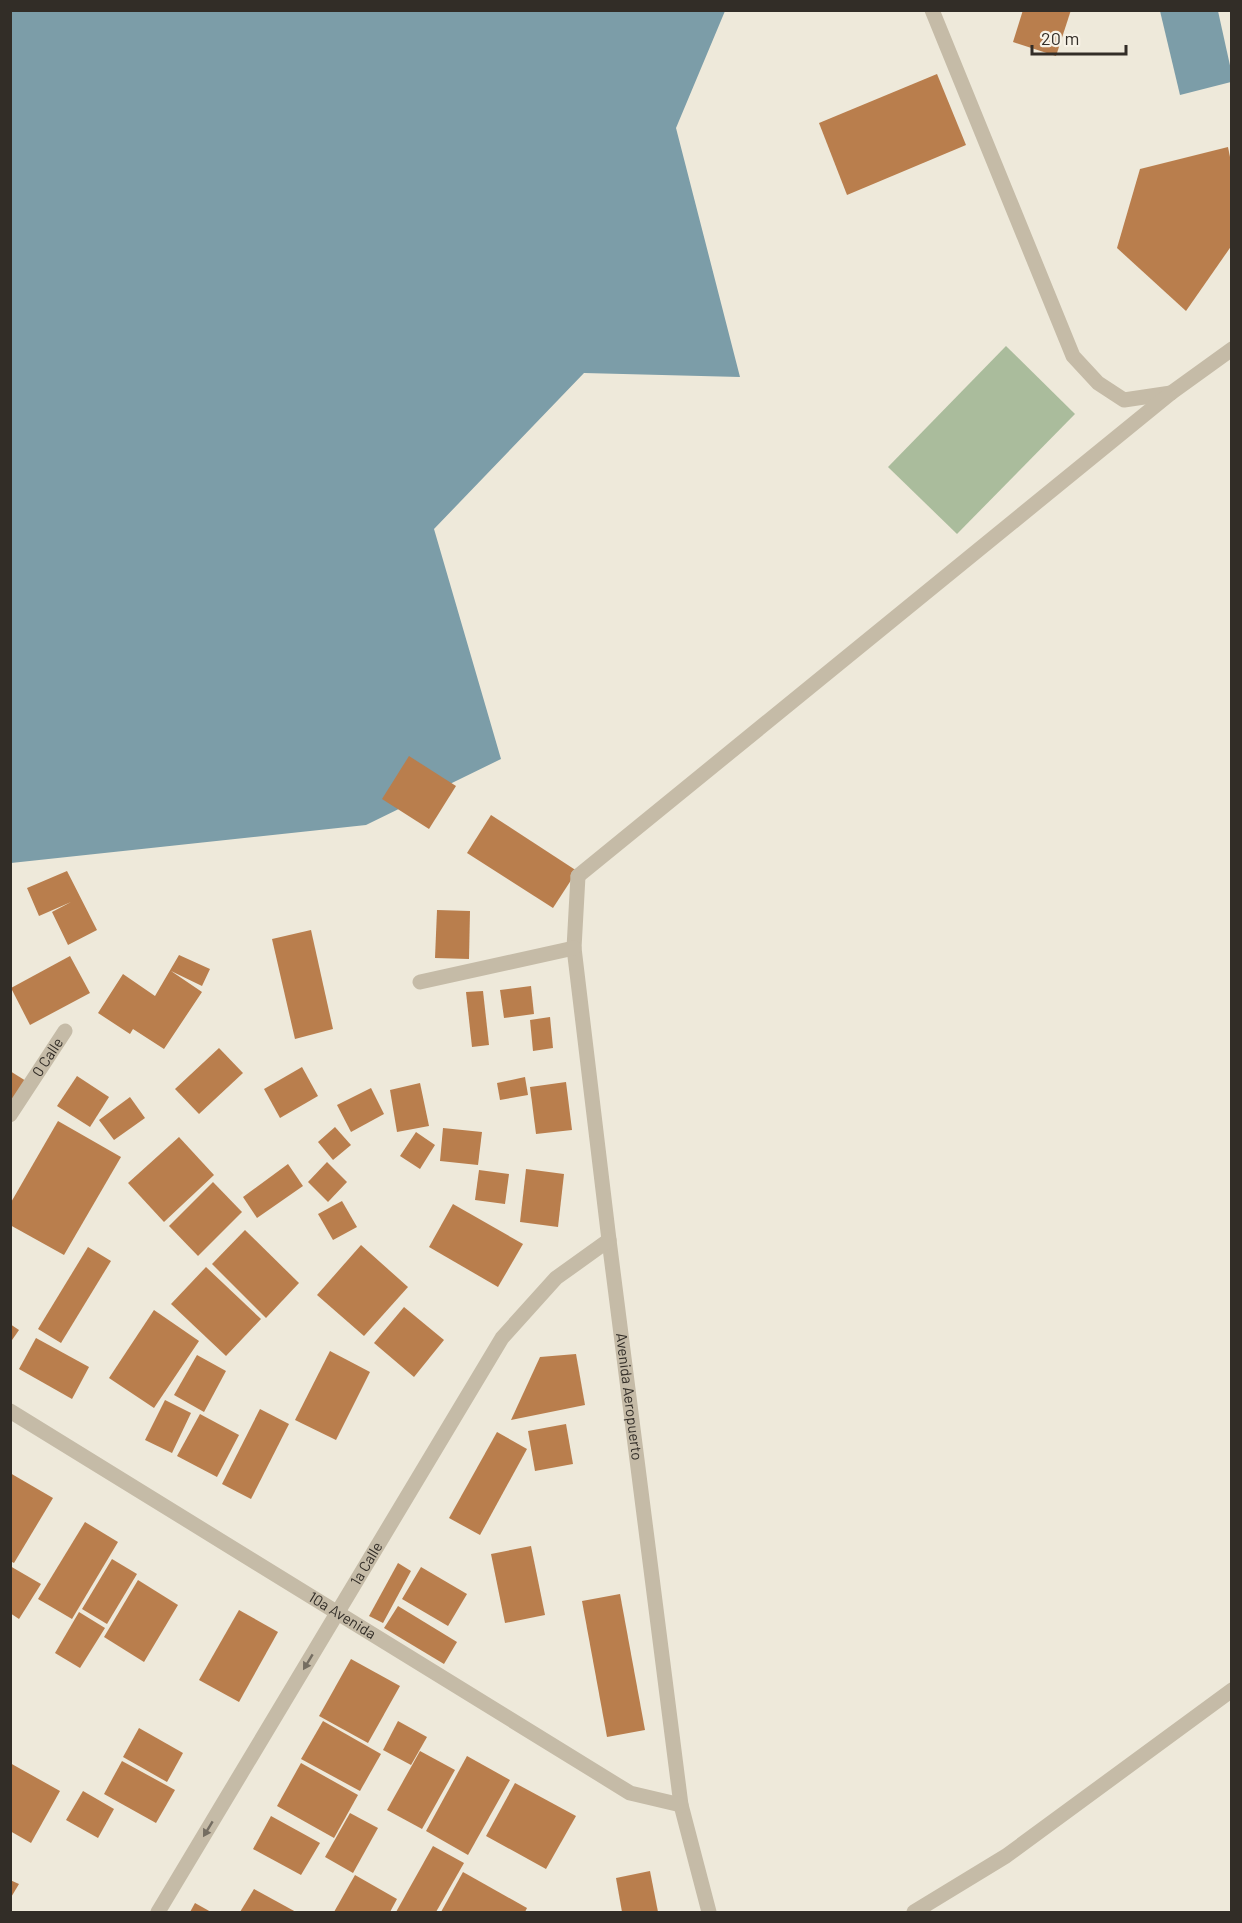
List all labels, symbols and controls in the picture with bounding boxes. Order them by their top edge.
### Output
scale bar [1032,18,1126,56]
text: 20 m [1041,27,1079,49]
street label: 0 Calle [28,1034,66,1080]
street label: Avenida Aeropuerto [613,1332,647,1461]
street label: 1a Calle [346,1538,386,1588]
street label: 10a Avenida [306,1587,380,1642]
one-way arrow [302,1654,313,1670]
one-way arrow [202,1821,213,1837]

